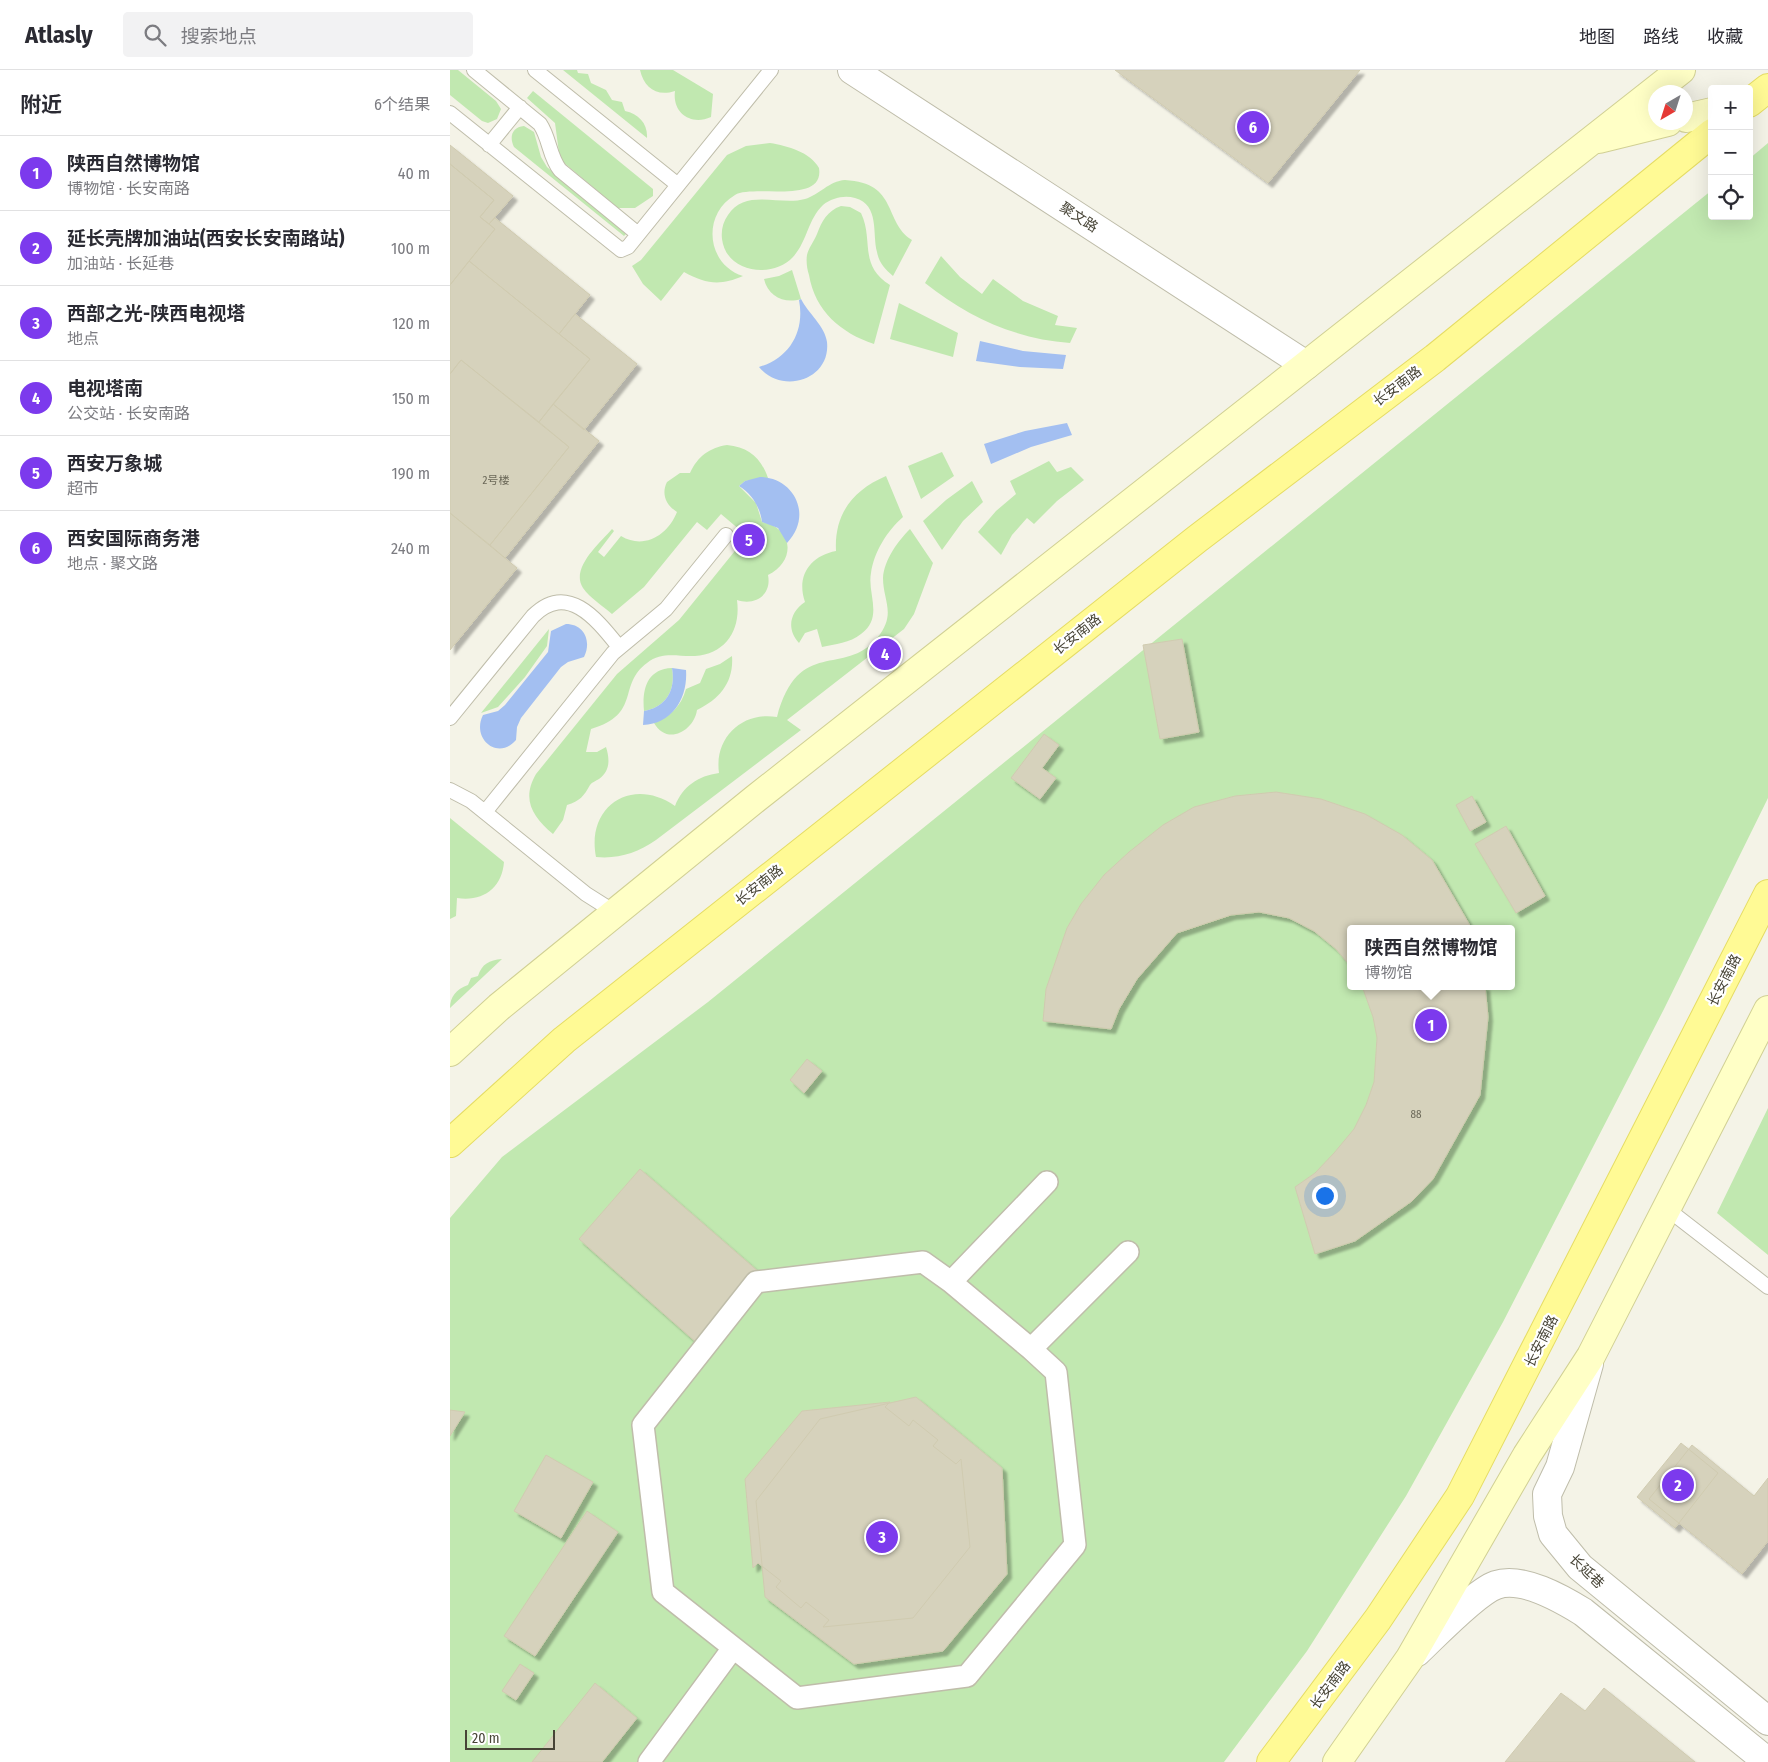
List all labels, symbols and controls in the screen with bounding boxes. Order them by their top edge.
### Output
search box [123,12,473,57]
text: Atlasly [25,21,93,49]
icon: search [141,21,169,49]
text: 搜索地点 [181,25,257,48]
text: 地图 [1579,26,1615,48]
text: 路线 [1643,26,1679,48]
text: 收藏 [1707,26,1743,48]
north arrow [1648,85,1693,130]
map controls [1708,85,1753,220]
button: + [1708,85,1753,130]
text: 附近 [20,92,62,118]
text: 6个结果 [374,95,430,114]
pin: 6 [1237,108,1269,146]
button: − [1708,130,1753,175]
text: 陕西自然博物馆 [67,152,200,175]
text: 1 [33,164,39,183]
text: 40 m [398,164,430,183]
button: locate [1708,175,1753,220]
text: 博物馆 · 长安南路 [67,179,190,198]
street label: 聚文路 [1056,199,1101,236]
text: 延长壳牌加油站(西安长安南路站) [67,227,344,250]
text: 2 [32,239,40,258]
text: 100 m [391,239,430,258]
text: 加油站 · 长延巷 [67,254,174,273]
text: 西部之光-陕西电视塔 [67,302,245,325]
text: 3 [32,314,40,333]
text: 120 m [392,314,430,333]
text: 地点 [67,329,99,348]
street label: 长安南路 [1370,363,1425,410]
text: 电视塔南 [67,377,143,400]
text: 4 [32,389,40,408]
text: 150 m [392,389,430,408]
text: 公交站 · 长安南路 [67,404,190,423]
text: 西安万象城 [67,452,162,475]
text: 5 [32,464,40,483]
text: 190 m [392,464,430,483]
house number: 2号楼 [483,474,509,487]
text: 超市 [67,479,99,498]
pin: 5 [733,521,765,559]
text: 西安国际商务港 [67,527,200,550]
text: 6 [32,539,40,558]
text: 240 m [391,539,430,558]
text: 地点 · 聚文路 [67,554,158,573]
street label: 长安南路 [1050,610,1105,658]
pin: 4 [869,635,901,673]
street label: 长安南路 [732,861,787,909]
popup [1347,925,1515,990]
text: 陕西自然博物馆 [1364,936,1498,959]
street label: 长安南路 [1704,951,1745,1009]
text: 博物馆 [1364,963,1413,982]
pin: 1 [1415,1006,1447,1044]
house number: 88 [1411,1108,1422,1121]
your location [1312,1183,1338,1209]
street label: 长安南路 [1521,1312,1562,1370]
pin: 2 [1662,1466,1694,1504]
pin: 3 [866,1518,898,1556]
street label: 长延巷 [1566,1551,1608,1592]
street label: 长安南路 [1307,1658,1354,1713]
scale bar [465,1727,555,1750]
text: 20 m [472,1730,500,1747]

